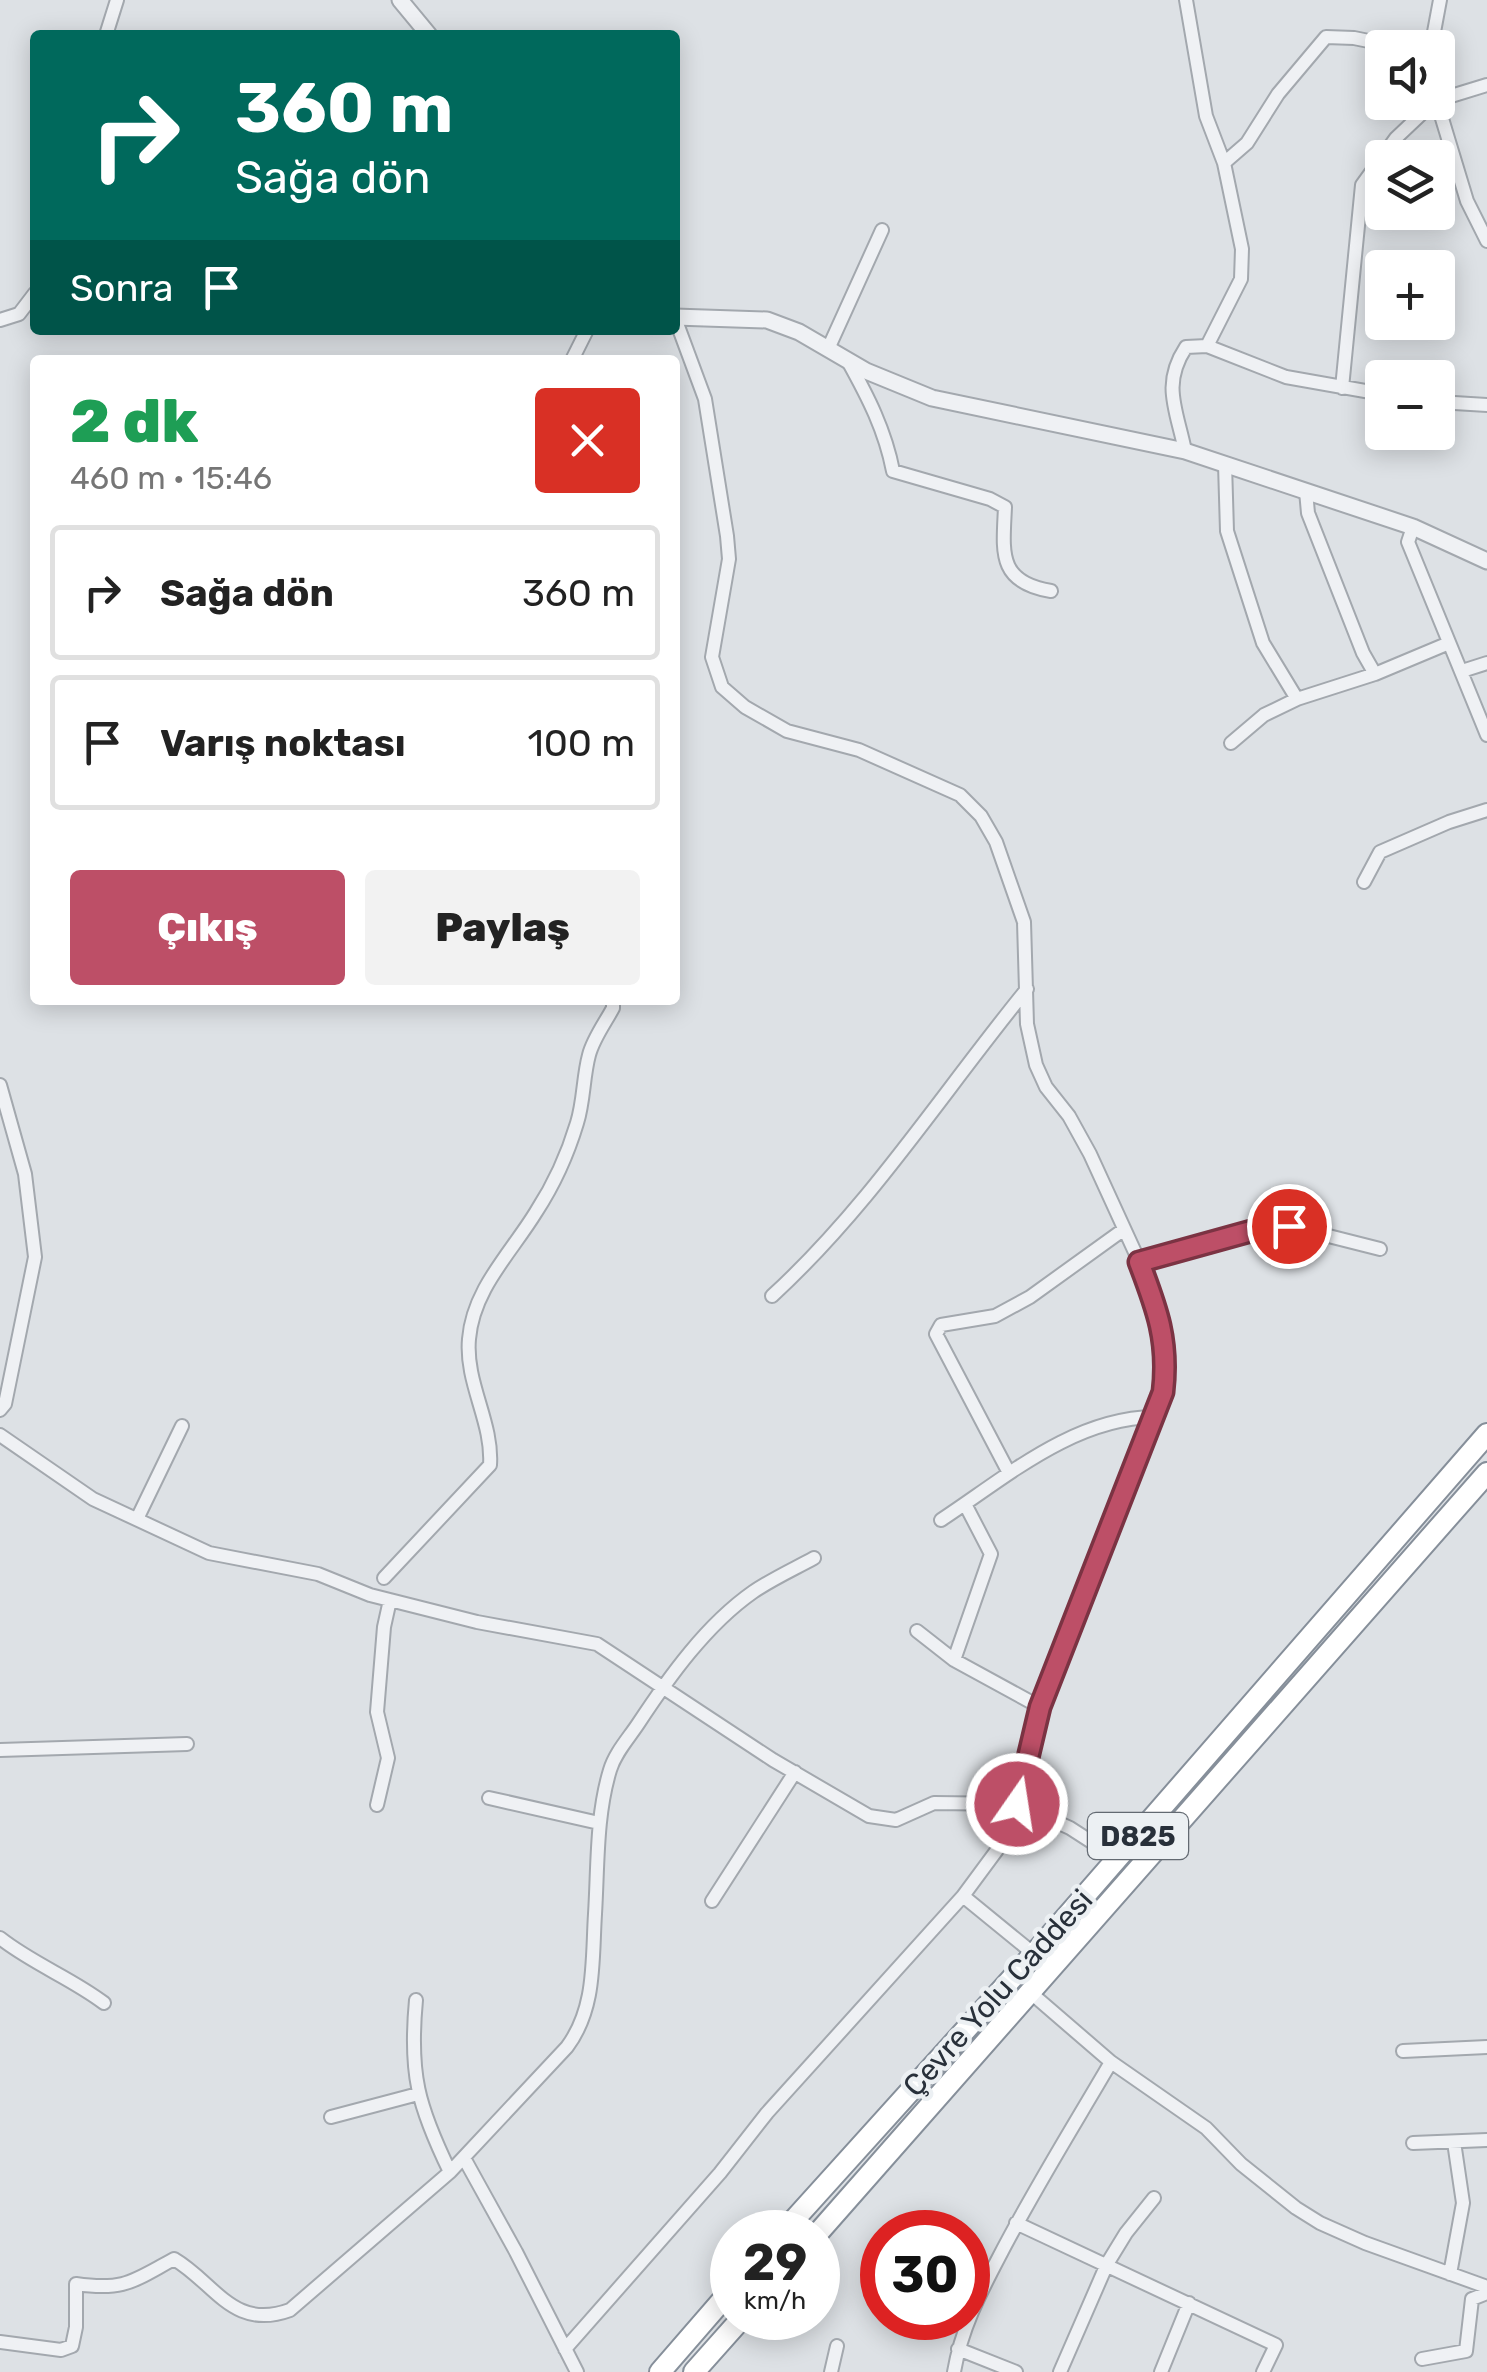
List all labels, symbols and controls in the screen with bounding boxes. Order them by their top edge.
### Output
map controls [1365,30,1455,450]
button: sound [1365,30,1455,120]
text: 360 m [235,67,453,150]
icon: right [70,70,200,200]
button: layers [1365,140,1455,230]
text: Sağa dön [235,151,430,204]
button: + [1365,250,1455,340]
icon: arrive [194,260,249,315]
text: Sonra [70,265,174,311]
button: − [1365,360,1455,450]
text: 2 dk [70,386,198,457]
button: close [535,388,640,493]
text: 460 m · 15:46 [70,459,272,497]
icon: right [75,565,130,620]
text: Sağa dön [160,570,334,616]
text: 360 m [522,570,635,616]
icon: arrive [75,715,130,770]
text: Varış noktası [160,720,406,766]
text: 100 m [527,720,635,766]
button: Çıkış [70,870,345,985]
button: Paylaş [365,870,640,985]
pin [1247,1184,1332,1269]
icon: arrive [1262,1199,1317,1254]
position arrow [965,1752,1069,1856]
road number: D825 [1088,1813,1188,1859]
street label: Çevre Yolu Caddesi [896,1882,1100,2104]
speed limit sign: 30 [860,2210,990,2340]
text: 29 [743,2233,807,2293]
text: km/h [744,2286,806,2315]

